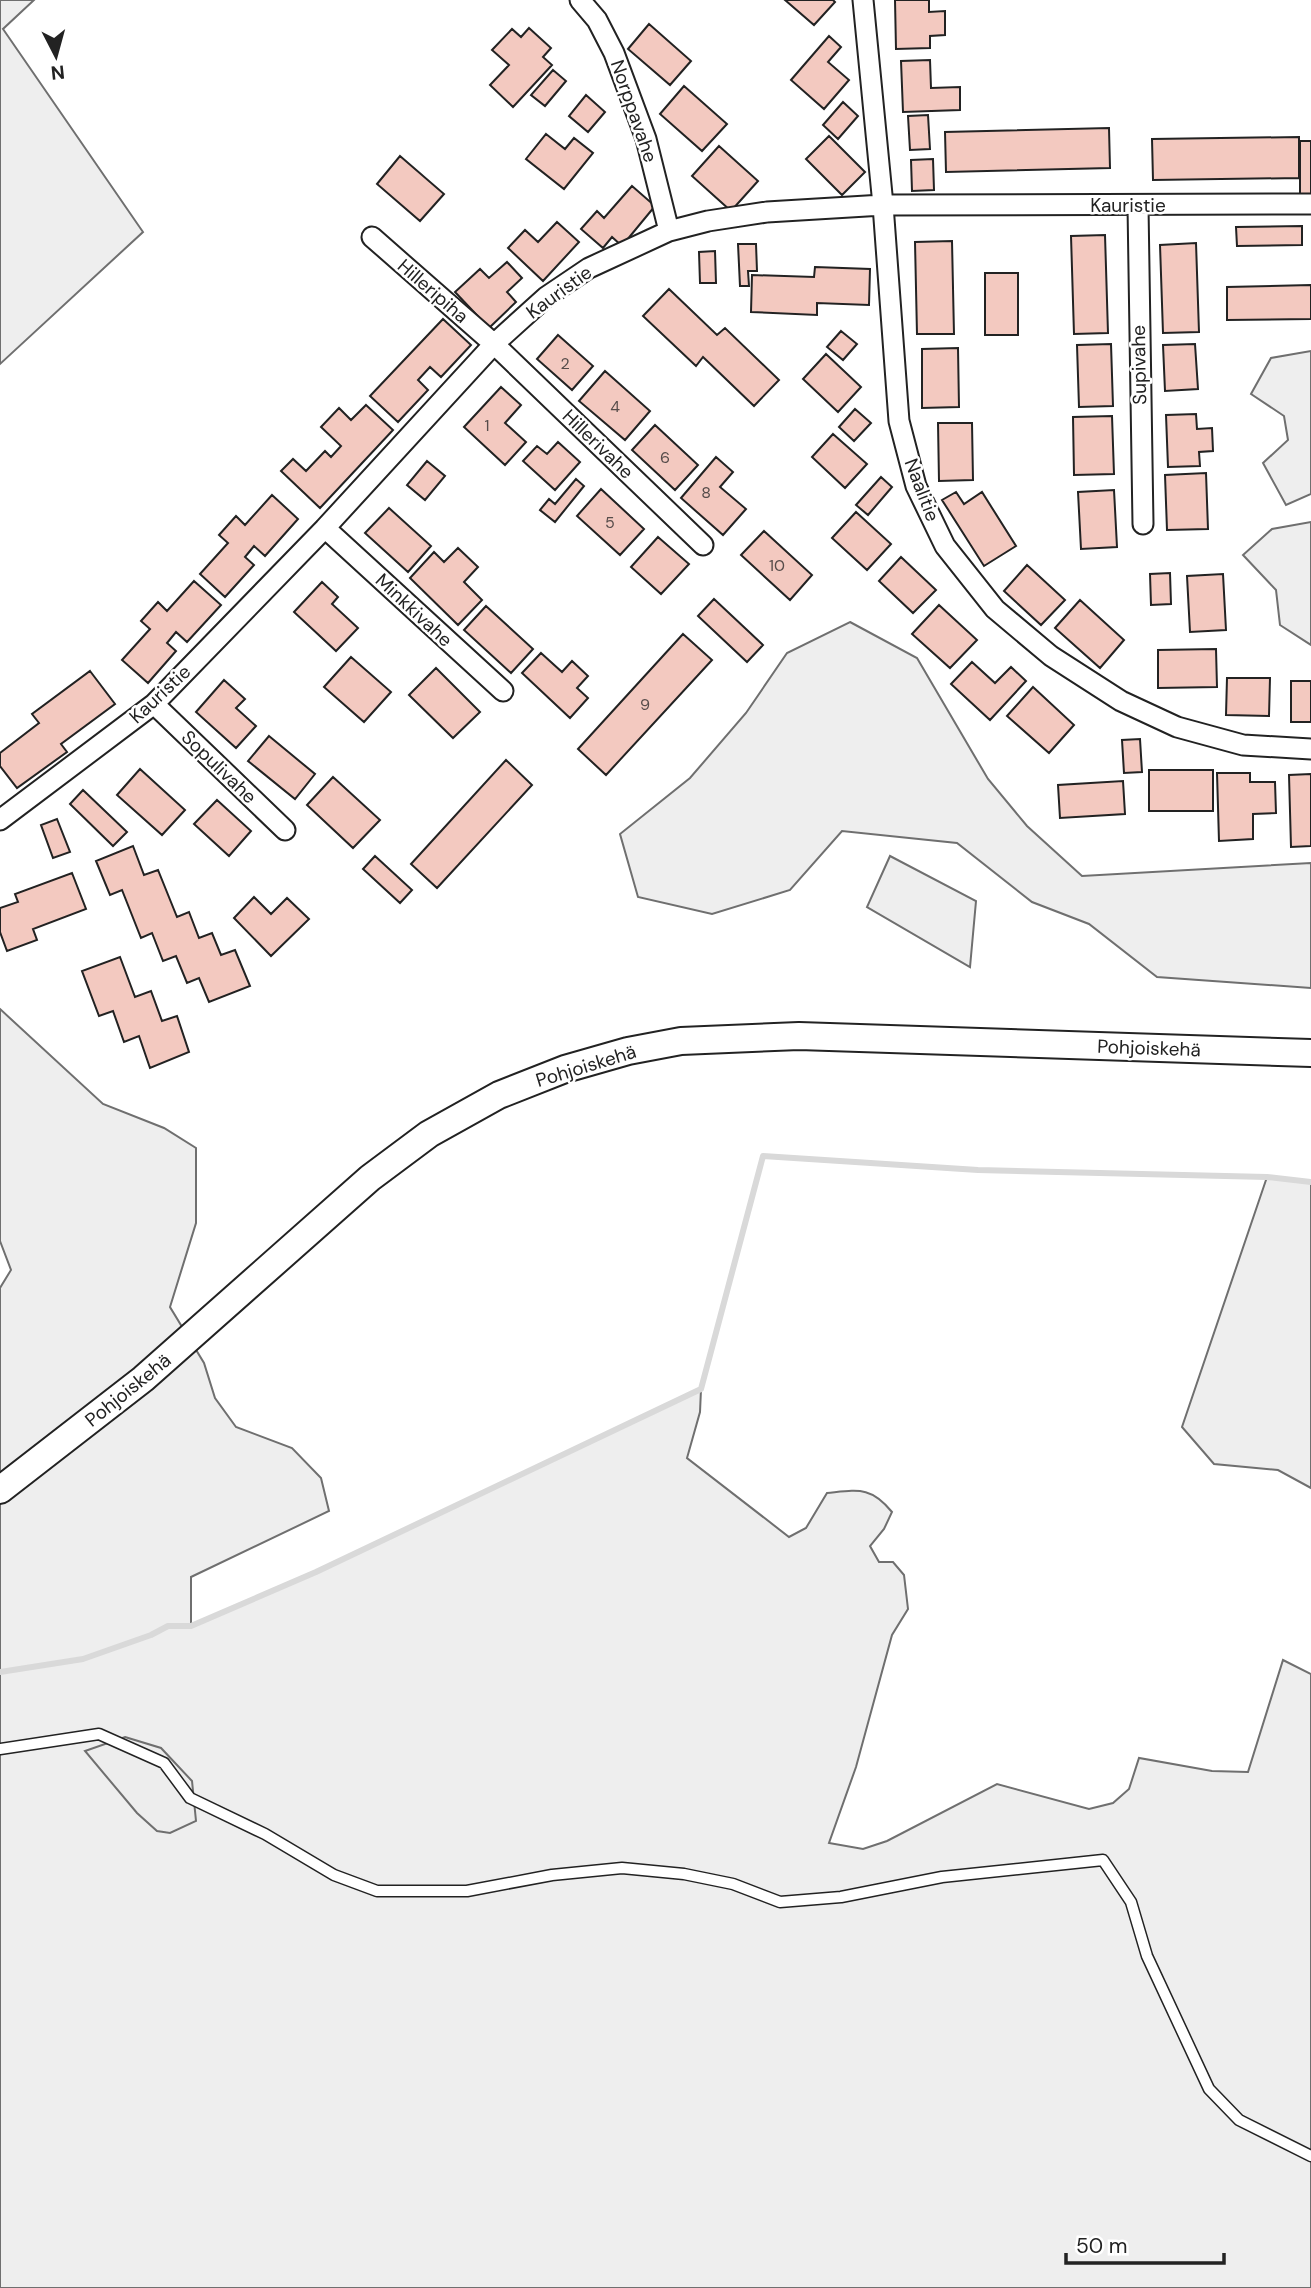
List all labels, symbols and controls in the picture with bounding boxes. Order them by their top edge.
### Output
north arrow [21,21,91,91]
street label: Norppavahe [605,56,663,166]
text: N [50,59,66,86]
street label: Kauristie [1090,193,1166,218]
street label: Hilleripiha [392,253,474,329]
street label: Kauristie [521,260,597,324]
street label: Supivahe [1126,325,1152,405]
house number: 2 [560,353,570,374]
house number: 4 [610,396,620,417]
street label: Hillerivahe [557,404,639,484]
house number: 1 [485,415,490,436]
house number: 6 [660,447,670,468]
street label: Naalitie [899,455,945,525]
house number: 8 [701,482,711,503]
house number: 5 [605,512,615,533]
house number: 10 [769,555,785,576]
street label: Minkkivahe [370,568,458,652]
street label: Kauristie [124,659,196,729]
house number: 9 [640,694,650,715]
street label: Sopulivahe [176,725,262,809]
street label: Pohjoiskehä [1097,1034,1201,1062]
street label: Pohjoiskehä [533,1039,639,1093]
street label: Pohjoiskehä [80,1348,176,1432]
scale bar [1066,2222,1224,2266]
text: 50 m [1076,2232,1127,2260]

